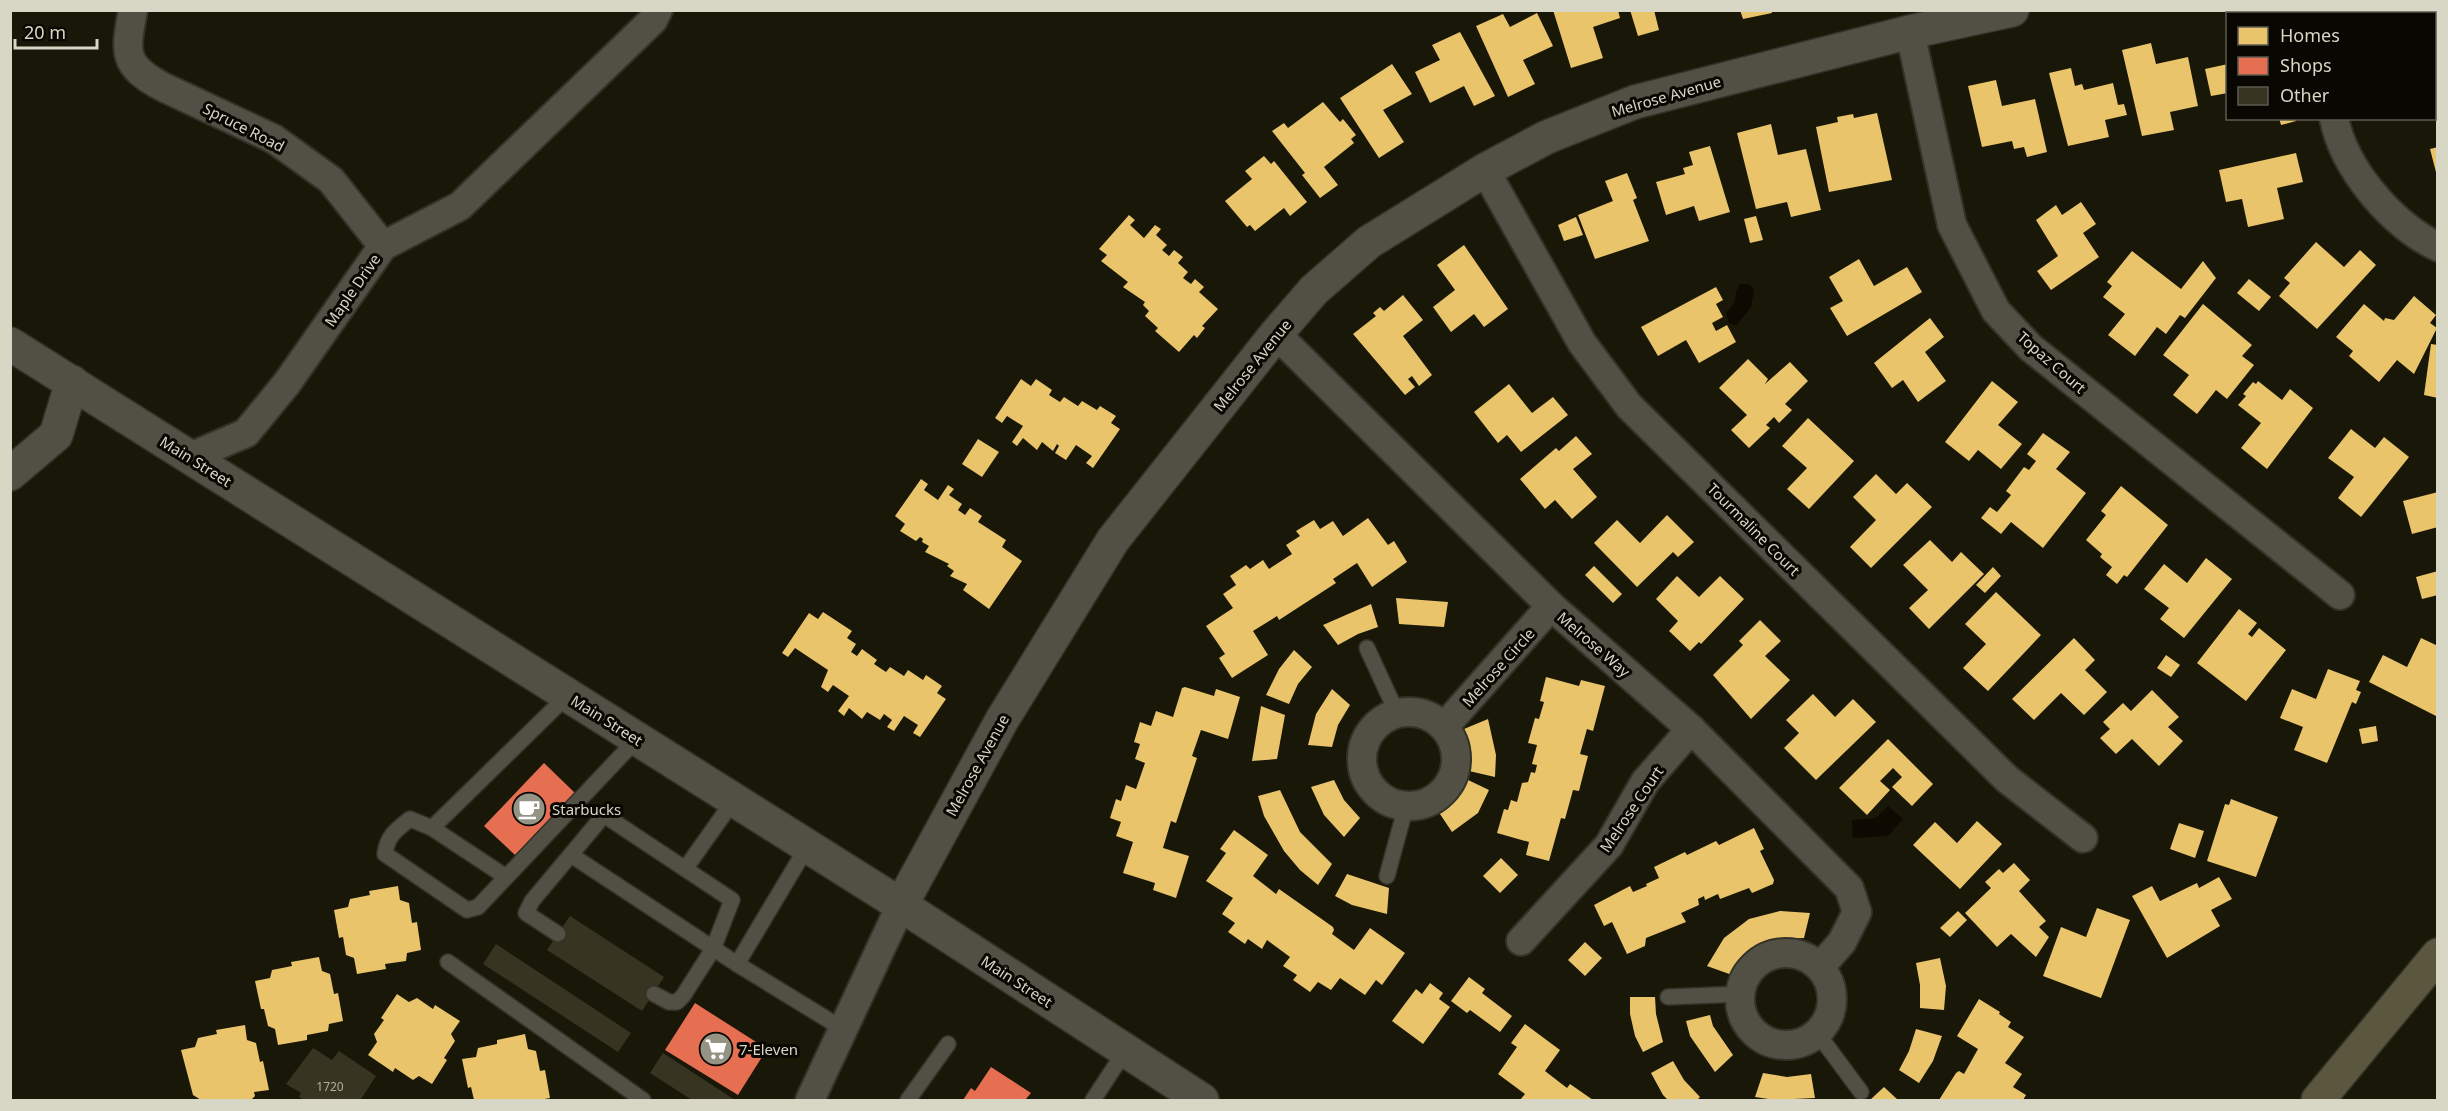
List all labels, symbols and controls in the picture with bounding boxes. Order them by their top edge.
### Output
scale bar [15,12,98,50]
legend [2226,12,2436,120]
text: 20 m [24,20,66,44]
text: Homes [2280,23,2340,47]
text: Shops [2280,53,2332,77]
street label: Melrose Avenue [1609,71,1723,121]
text: Other [2280,83,2330,107]
street label: Spruce Road [200,98,288,156]
street label: Maple Drive [320,250,384,330]
street label: Melrose Avenue [1209,315,1295,415]
street label: Topaz Court [2014,327,2091,398]
street label: Main Street [156,431,236,491]
street label: Tourmaline Court [1703,478,1805,580]
street label: Melrose Way [1553,607,1635,681]
street label: Melrose Circle [1457,623,1539,711]
street label: Main Street [567,690,647,750]
street label: Melrose Avenue [941,711,1013,819]
street label: Melrose Court [1595,762,1668,856]
cafe icon: Starbucks [511,791,547,827]
place label: Starbucks [552,799,621,819]
street label: Main Street [978,951,1057,1012]
supermarket icon: 7-Eleven [698,1031,734,1067]
place label: 7-Eleven [739,1039,798,1059]
house number: 1720 [316,1078,344,1095]

